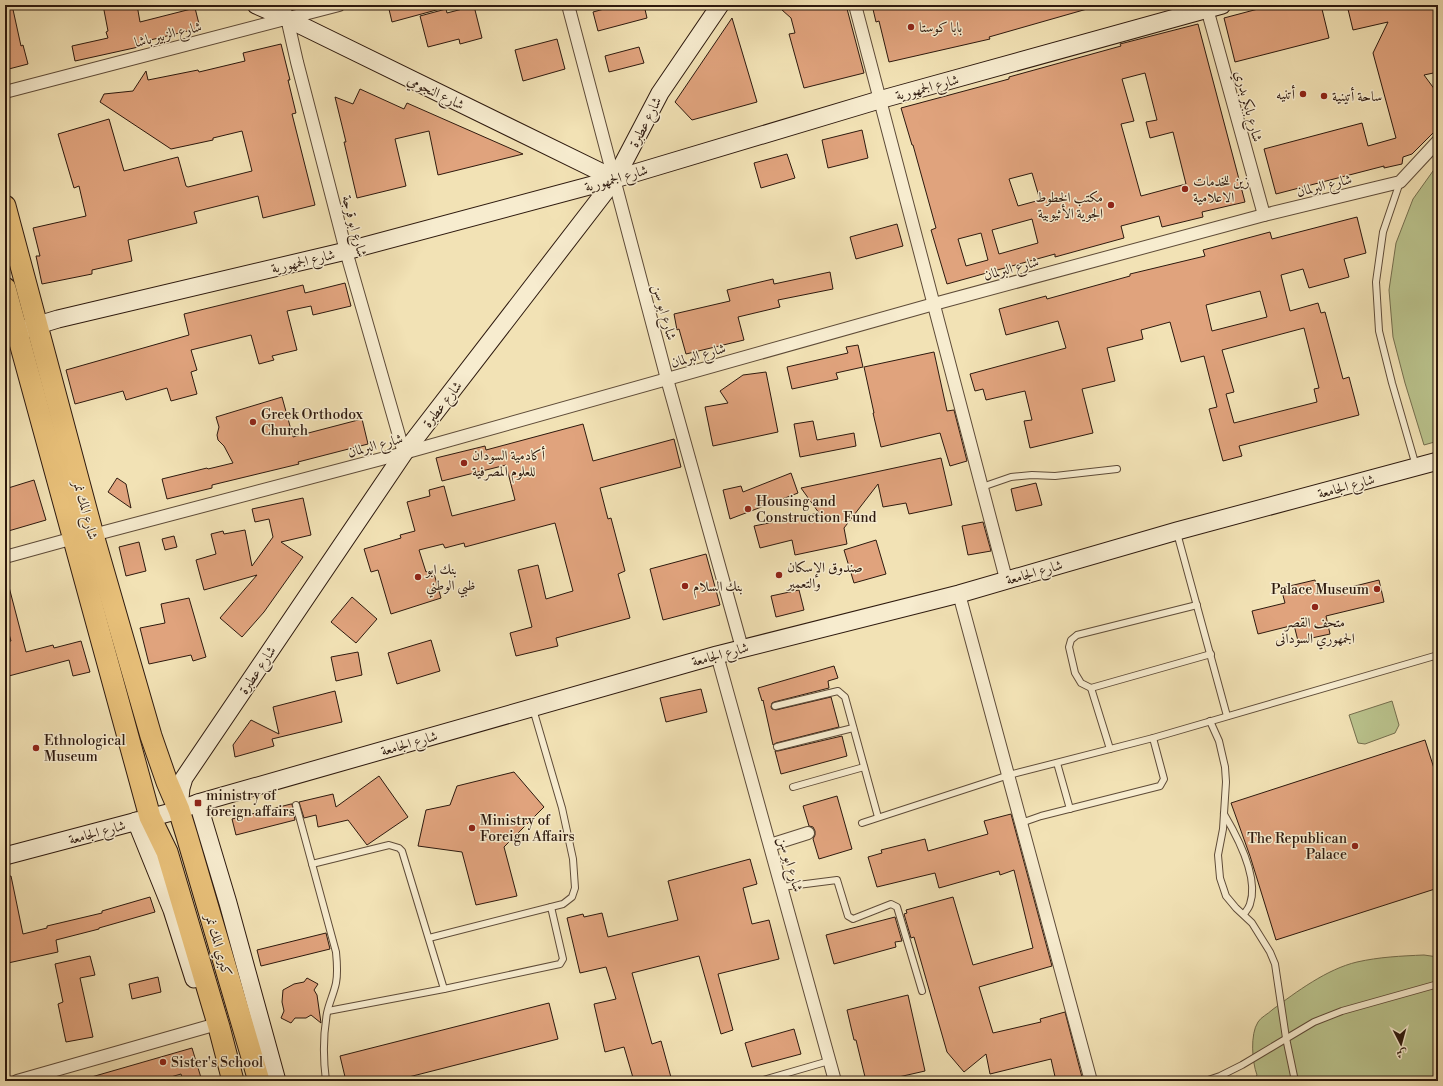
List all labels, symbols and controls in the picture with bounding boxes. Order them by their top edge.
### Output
street label: شارع الزبير باشا [133,18,204,54]
place label: بابا كوستا [919,19,963,37]
marker: بابا كوستا [906,22,916,32]
street label: شارع بابكر بدري [1228,69,1266,145]
street label: شارع النجومي [403,71,467,116]
street label: شارع الجمهورية [894,71,961,107]
place label: أتنيه [1276,84,1296,104]
place label: ساحة أتينية [1332,86,1382,106]
marker: أتنيه [1298,89,1308,99]
marker: ساحة أتينية [1319,91,1329,101]
street label: شارع عطبرة [626,94,668,152]
street label: شارع الجمهورية [583,161,651,198]
street label: شارع البرلمان [1295,170,1354,203]
place label: زين للخدمات الاعلامية [1193,173,1250,207]
marker: زين للخدمات الاعلامية [1180,184,1190,194]
place label: مكتب الخطوط الجوية الأثيوبية [1035,189,1103,223]
street label: شارع ابو قرجة [335,193,371,260]
marker: مكتب الخطوط الجوية الأثيوبية [1106,200,1116,210]
street label: شارع الجمهورية [270,246,337,280]
street label: شارع البرلمان [982,253,1041,287]
street label: شارع ابو سن [646,282,680,343]
street label: شارع البرلمان [669,340,729,374]
street label: شارع عطبرة [419,378,468,433]
place label: Greek Orthodox Church [261,406,364,440]
marker: Greek Orthodox Church [248,417,258,427]
street label: شارع البرلمان [346,430,405,464]
place label: أكادمية السودان للعلوم المصرفية [472,445,546,484]
marker: أكادمية السودان للعلوم المصرفية [459,458,469,468]
street label: شارع الجامعة [1316,471,1377,505]
street label: شارع المك نمر [66,477,102,542]
place label: Housing and Construction Fund [756,493,877,527]
marker: Housing and Construction Fund [743,504,753,514]
street label: شارع الجامعة [1004,556,1065,592]
place label: صندوق الإسكان والتعمير [785,559,863,593]
place label: بنك ابو ظبي الوطني [424,561,476,598]
marker: صندوق الإسكان والتعمير [774,570,784,580]
marker: بنك ابو ظبي الوطني [413,572,423,582]
place label: بنك السلام [693,578,743,599]
marker: بنك السلام [680,581,690,591]
place label: Palace Museum [1271,581,1369,599]
marker: Palace Museum [1372,584,1382,594]
marker: متحف القصر الجمهوري السودانى [1310,602,1320,612]
place label: متحف القصر الجمهوري السودانى [1275,614,1355,650]
street label: شارع الجامعة [690,639,751,673]
street label: شارع عطبرة [235,643,282,699]
street label: شارع الجامعة [379,727,440,763]
place label: Ethnological Museum [44,732,126,766]
marker: Ethnological Museum [31,743,41,753]
place label: ministry of foreign affairs [206,787,295,821]
marker: ministry of foreign affairs [193,798,203,808]
place label: Ministry of Foreign Affairs [480,812,575,846]
street label: شارع الجامعة [67,817,128,851]
marker: Ministry of Foreign Affairs [467,823,477,833]
place label: The Republican Palace [1247,830,1348,864]
street label: شارع ابو سن [772,834,807,895]
marker: The Republican Palace [1350,841,1360,851]
street label: كبري المك نمر [198,910,235,979]
north arrow [1381,1024,1421,1064]
text: ش [1396,1045,1408,1060]
place label: Sister's School [171,1054,263,1072]
marker: Sister's School [158,1057,168,1067]

